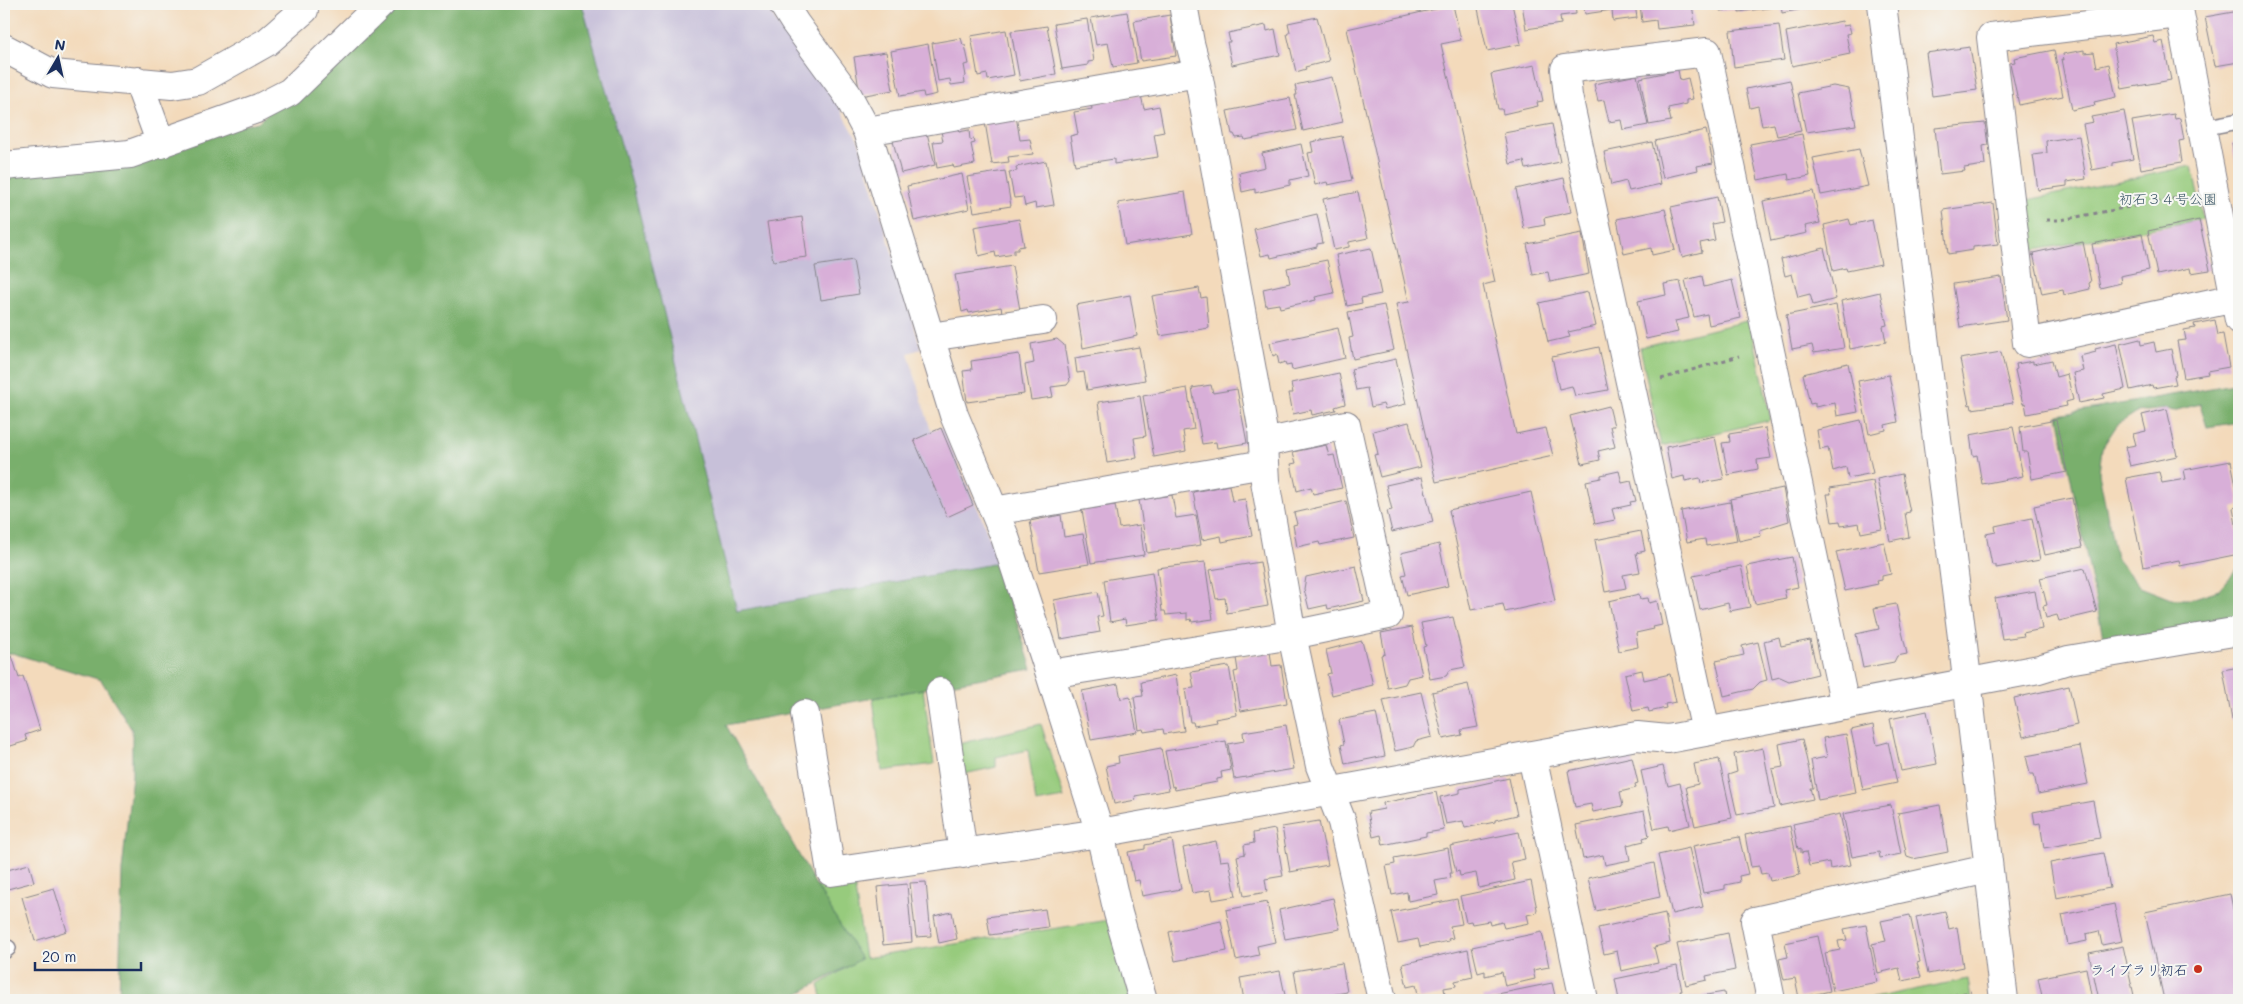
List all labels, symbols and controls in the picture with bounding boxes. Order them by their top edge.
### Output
north arrow [32,32,82,82]
text: N [53,34,67,55]
park label: 初石３４号公園 [2119,189,2217,208]
scale bar [35,939,141,971]
text: 20 m [42,946,76,966]
place label: ライブラリ初石 [2091,960,2188,979]
marker: ライブラリ初石 [2192,963,2204,975]

